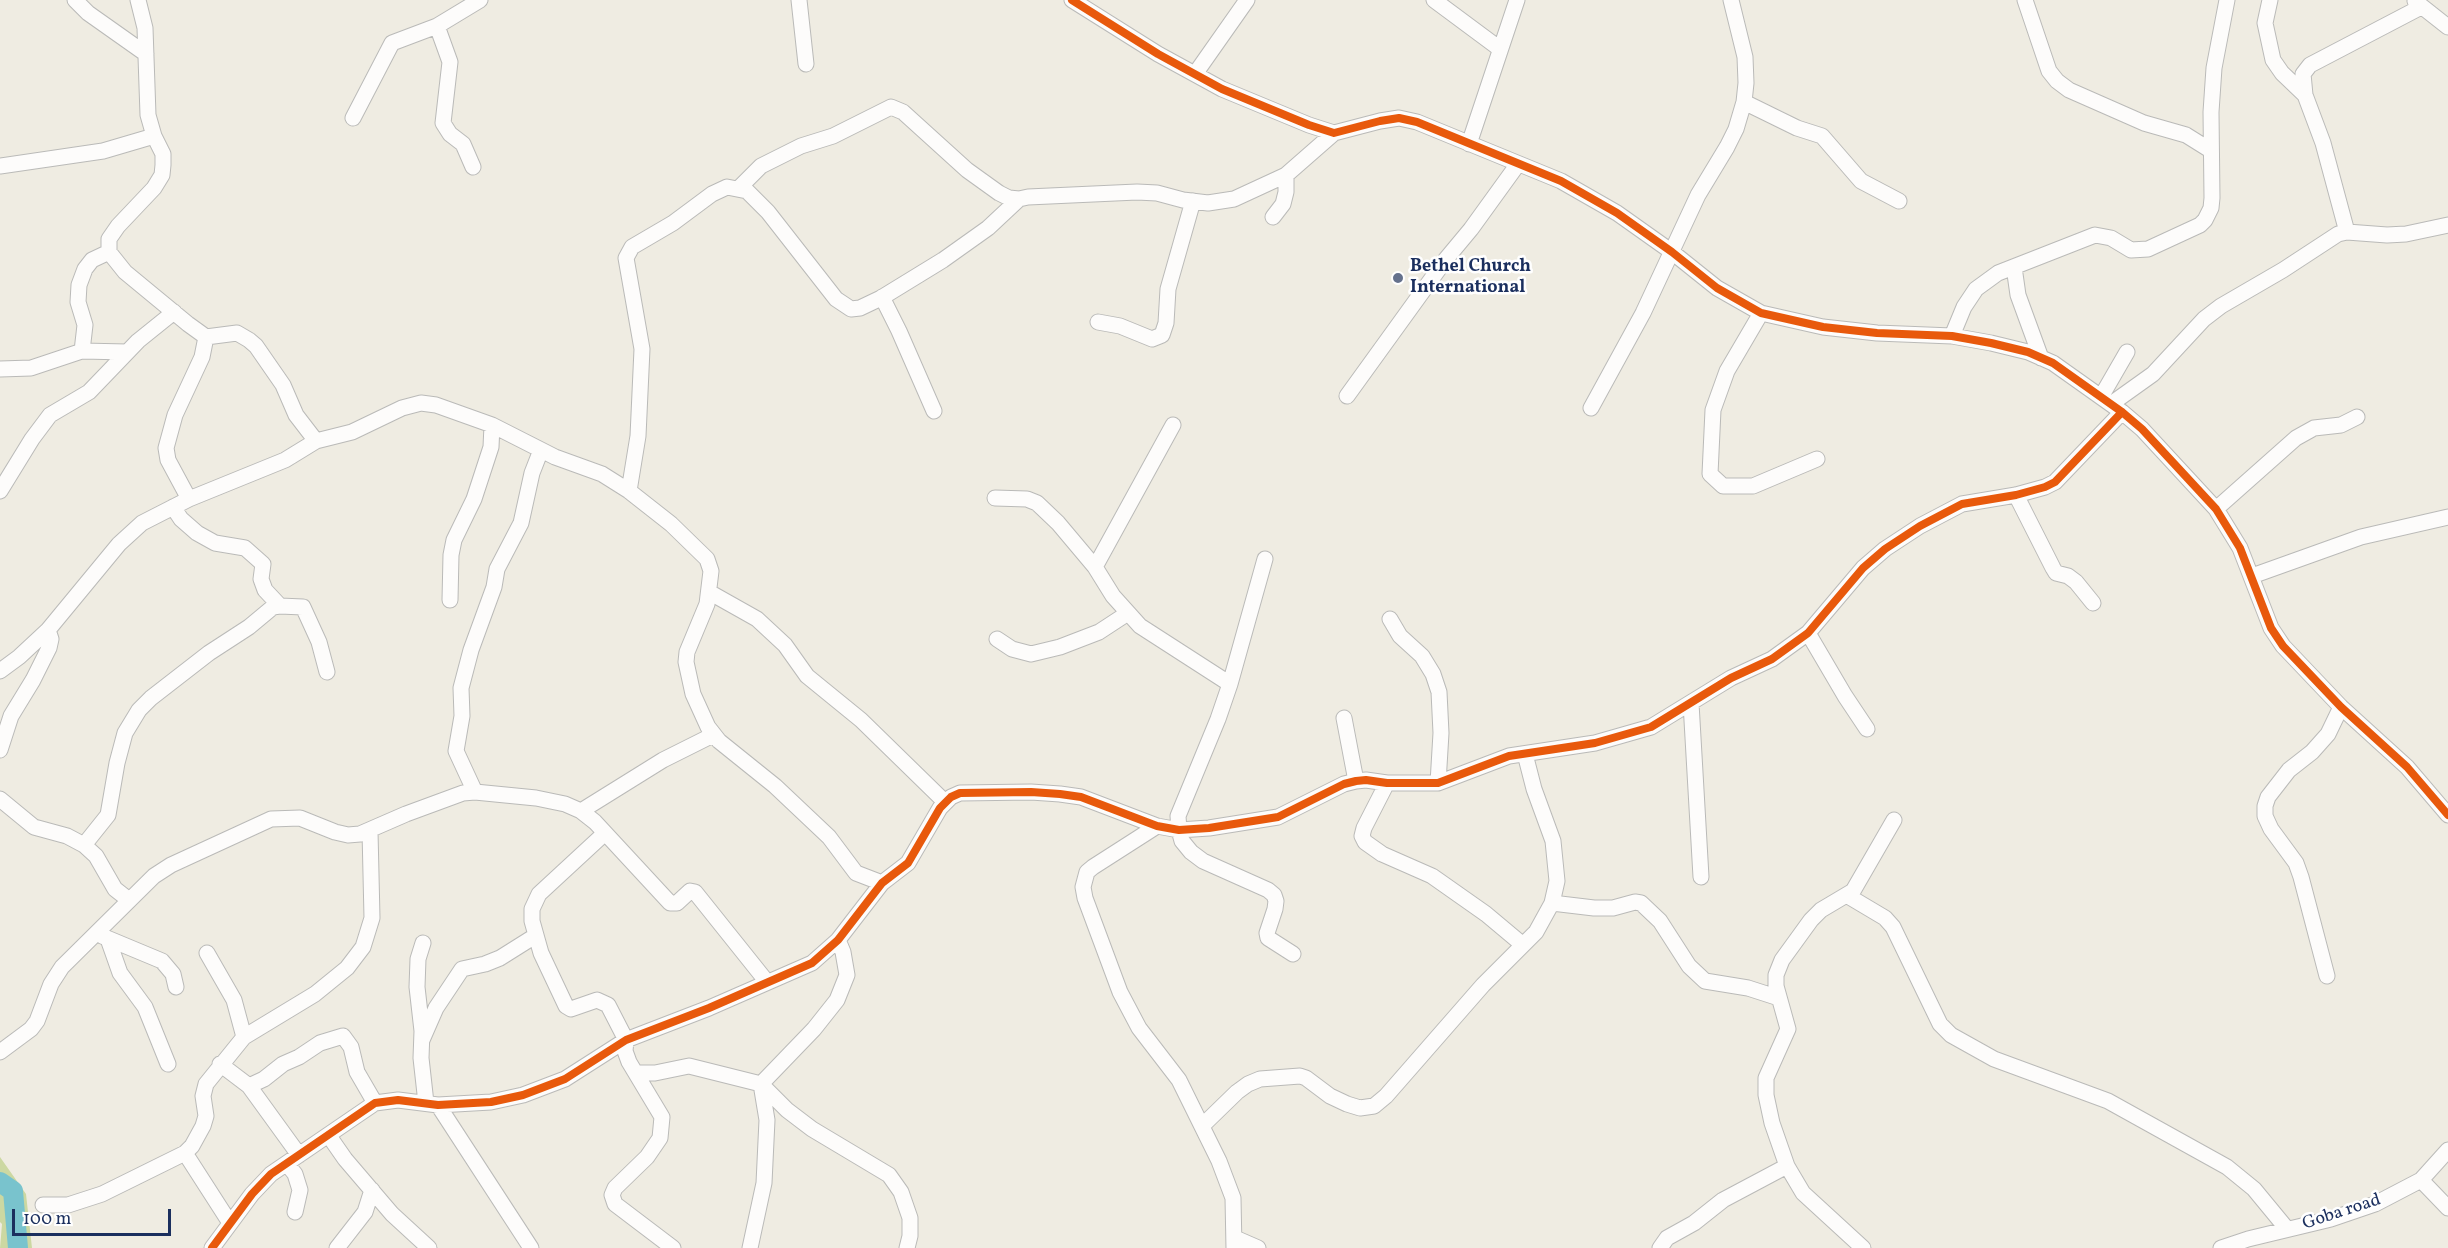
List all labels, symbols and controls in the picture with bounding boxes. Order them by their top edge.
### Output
place label: Bethel Church International [1410,257,1531,300]
marker: Bethel Church International [1391,271,1405,285]
street label: Goba road [2300,1190,2384,1236]
scale bar [15,1197,174,1235]
text: 100 m [23,1207,72,1232]

